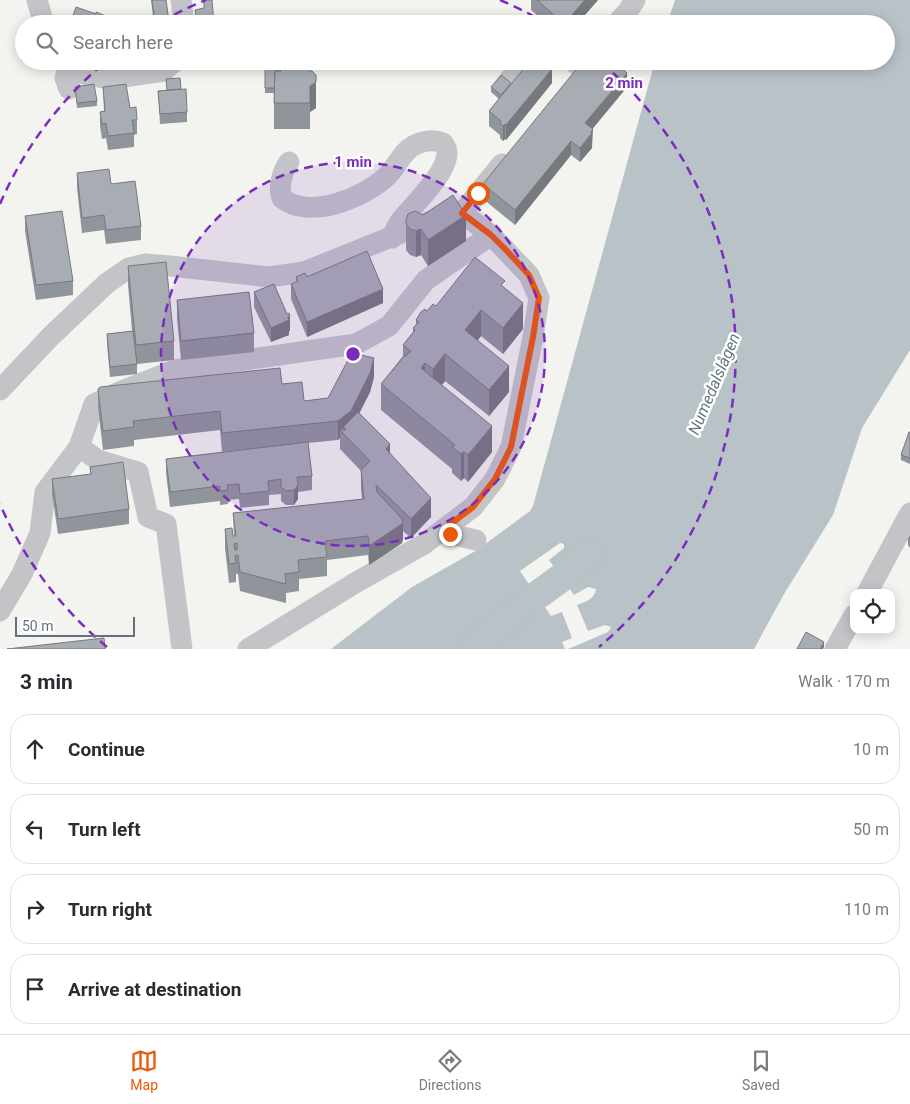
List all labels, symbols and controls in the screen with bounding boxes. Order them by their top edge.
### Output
search box [15,15,895,70]
icon: search [33,29,61,57]
text: Search here [73,31,173,54]
text: 2 min [605,74,643,92]
text: 1 min [334,153,372,171]
route start [467,182,490,205]
water label: Numedalslågen [684,331,744,437]
centre of rings [344,345,362,363]
route end [439,523,462,546]
map controls [850,589,895,634]
button: locate [850,589,895,634]
scale bar [15,614,135,637]
text: 50 m [22,618,54,634]
text: 3 min [20,670,73,694]
text: Walk · 170 m [798,672,890,691]
icon: ahead [21,735,49,763]
text: Continue [68,738,145,761]
text: 10 m [853,740,889,759]
icon: left [21,815,49,843]
text: Turn left [68,818,141,841]
text: 50 m [853,820,889,839]
icon: right [21,895,49,923]
text: Turn right [68,898,152,921]
text: 110 m [844,900,889,919]
icon: arrive [21,975,49,1003]
text: Arrive at destination [68,978,241,1001]
tab: Map [130,1047,158,1093]
tab: Directions [419,1047,482,1093]
tab: Saved [742,1047,780,1093]

